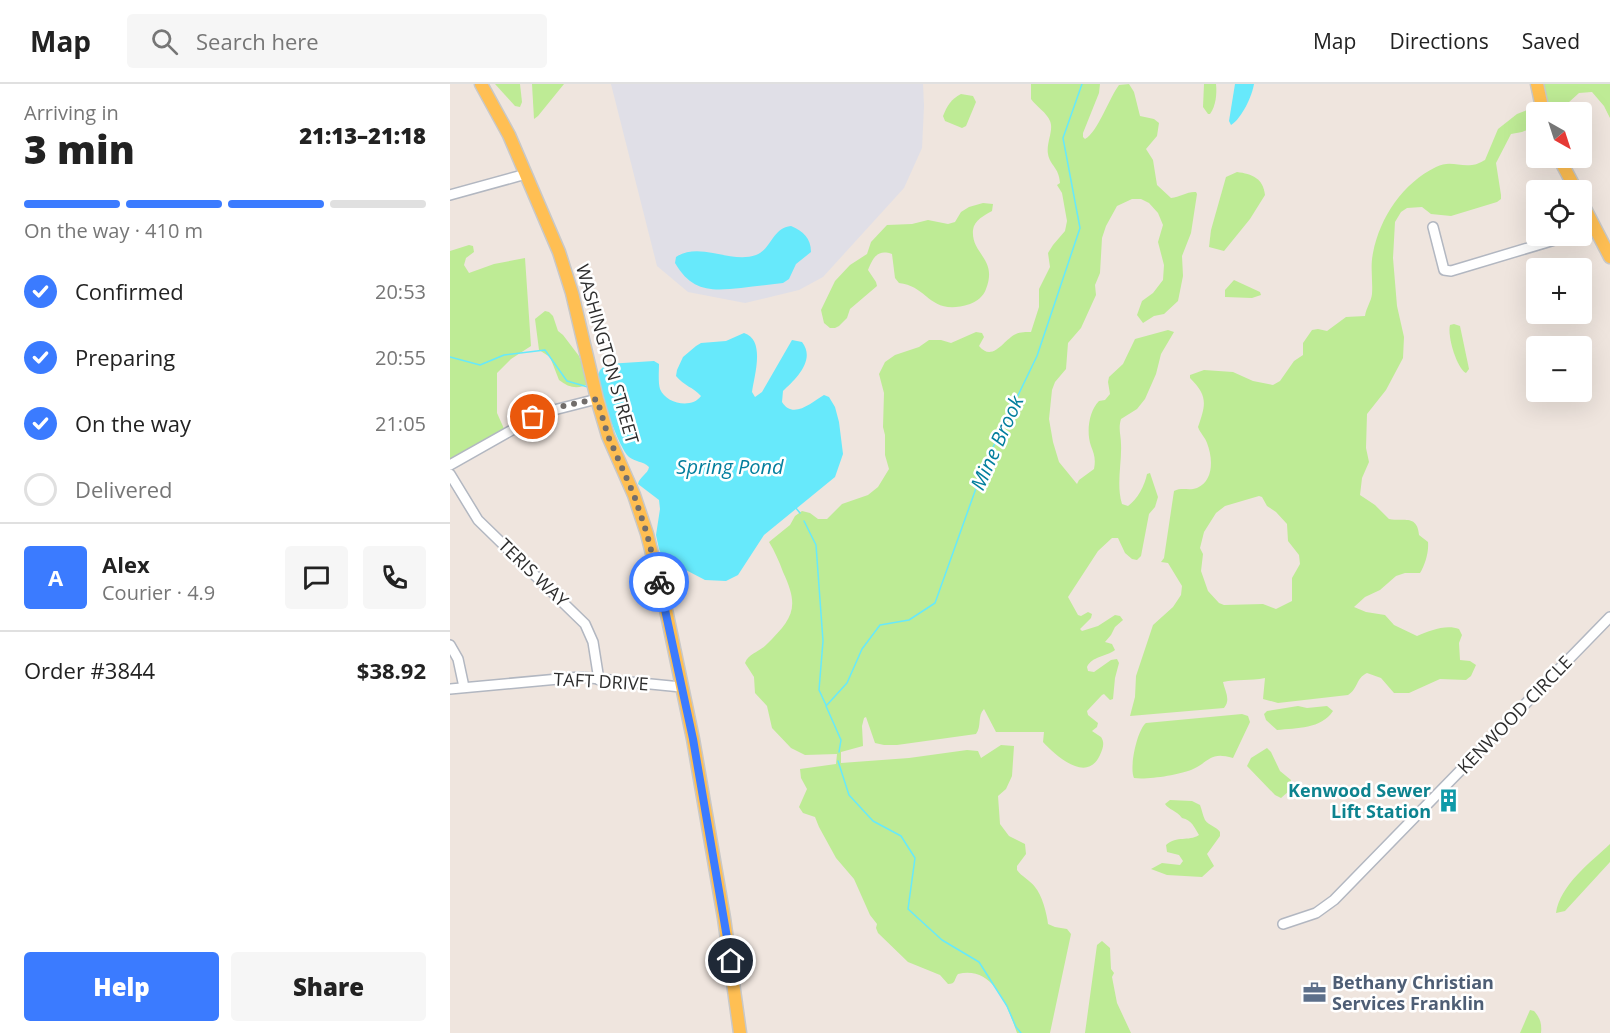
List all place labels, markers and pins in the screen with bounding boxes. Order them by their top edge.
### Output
pin [507,391,558,442]
place label: Kenwood Sewer Lift Station [1288,778,1431,823]
building icon: Kenwood Sewer Lift Station [1436,788,1462,814]
pin [705,935,756,986]
place label: Bethany Christian Services Franklin [1332,970,1494,1015]
office icon: Bethany Christian Services Franklin [1301,980,1327,1006]

